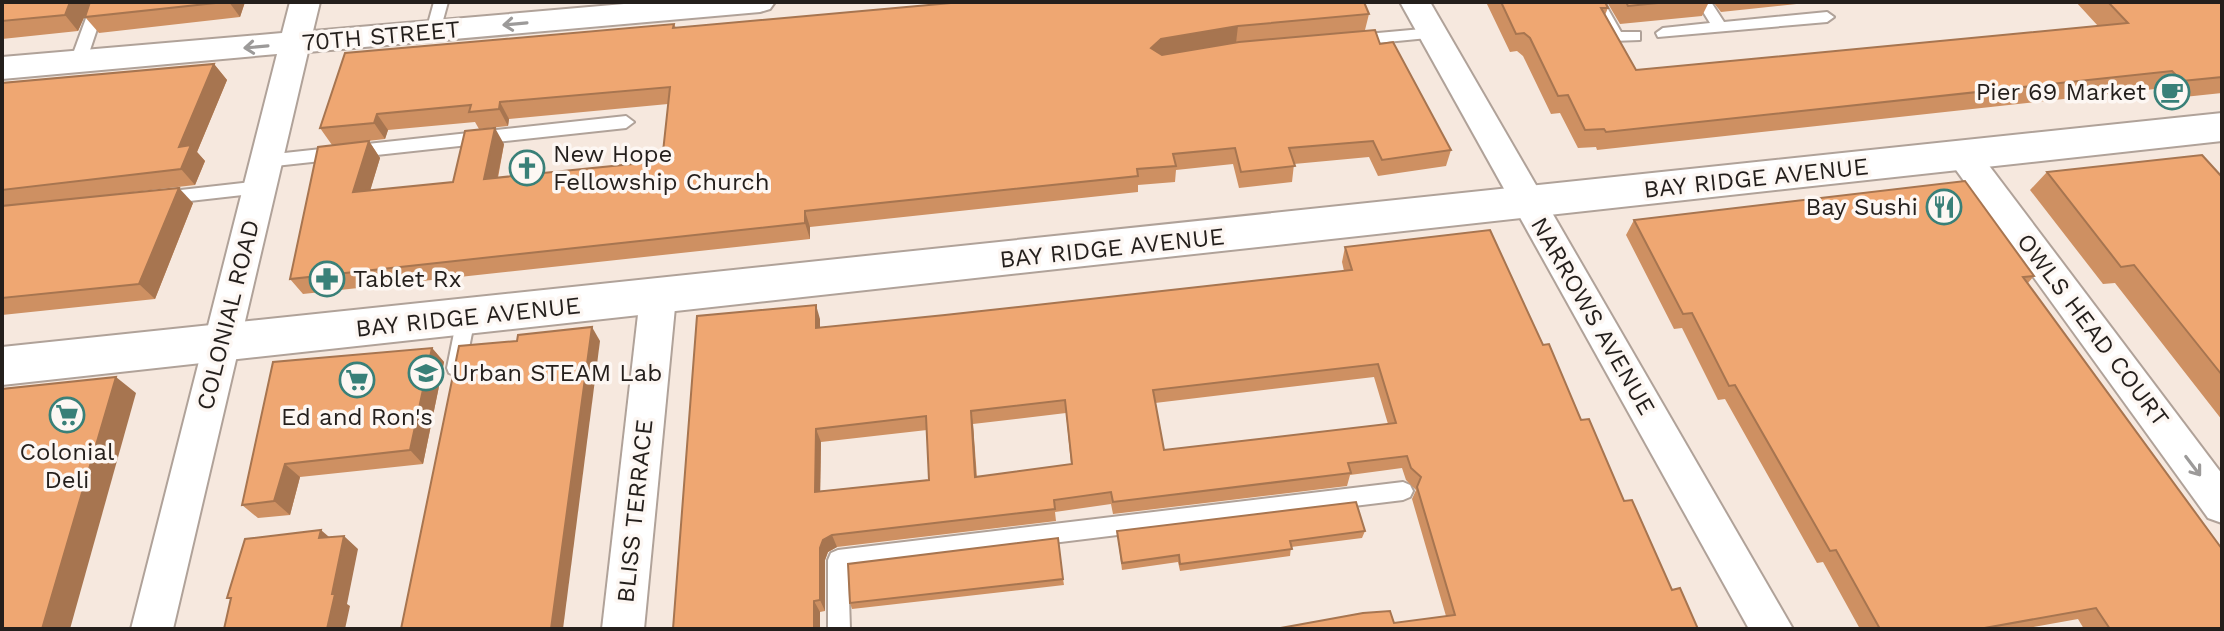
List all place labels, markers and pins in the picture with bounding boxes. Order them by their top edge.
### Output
cafe icon: Pier 69 Market [2153,73,2191,111]
place label: Pier 69 Market [1976,78,2146,106]
place label: New Hope Fellowship Church [553,140,770,196]
church icon: New Hope Fellowship Church [508,149,546,187]
restaurant icon: Bay Sushi [1925,188,1963,226]
place label: Bay Sushi [1806,193,1918,221]
pharmacy icon: Tablet Rx [308,260,346,298]
place label: Tablet Rx [353,265,462,293]
school or university icon: Urban STEAM Lab [407,354,445,392]
place label: Urban STEAM Lab [452,359,662,387]
supermarket icon: Ed and Ron's [338,361,376,399]
supermarket icon: Colonial Deli [48,396,86,434]
place label: Ed and Ron's [281,403,433,431]
place label: Colonial Deli [20,438,115,494]

